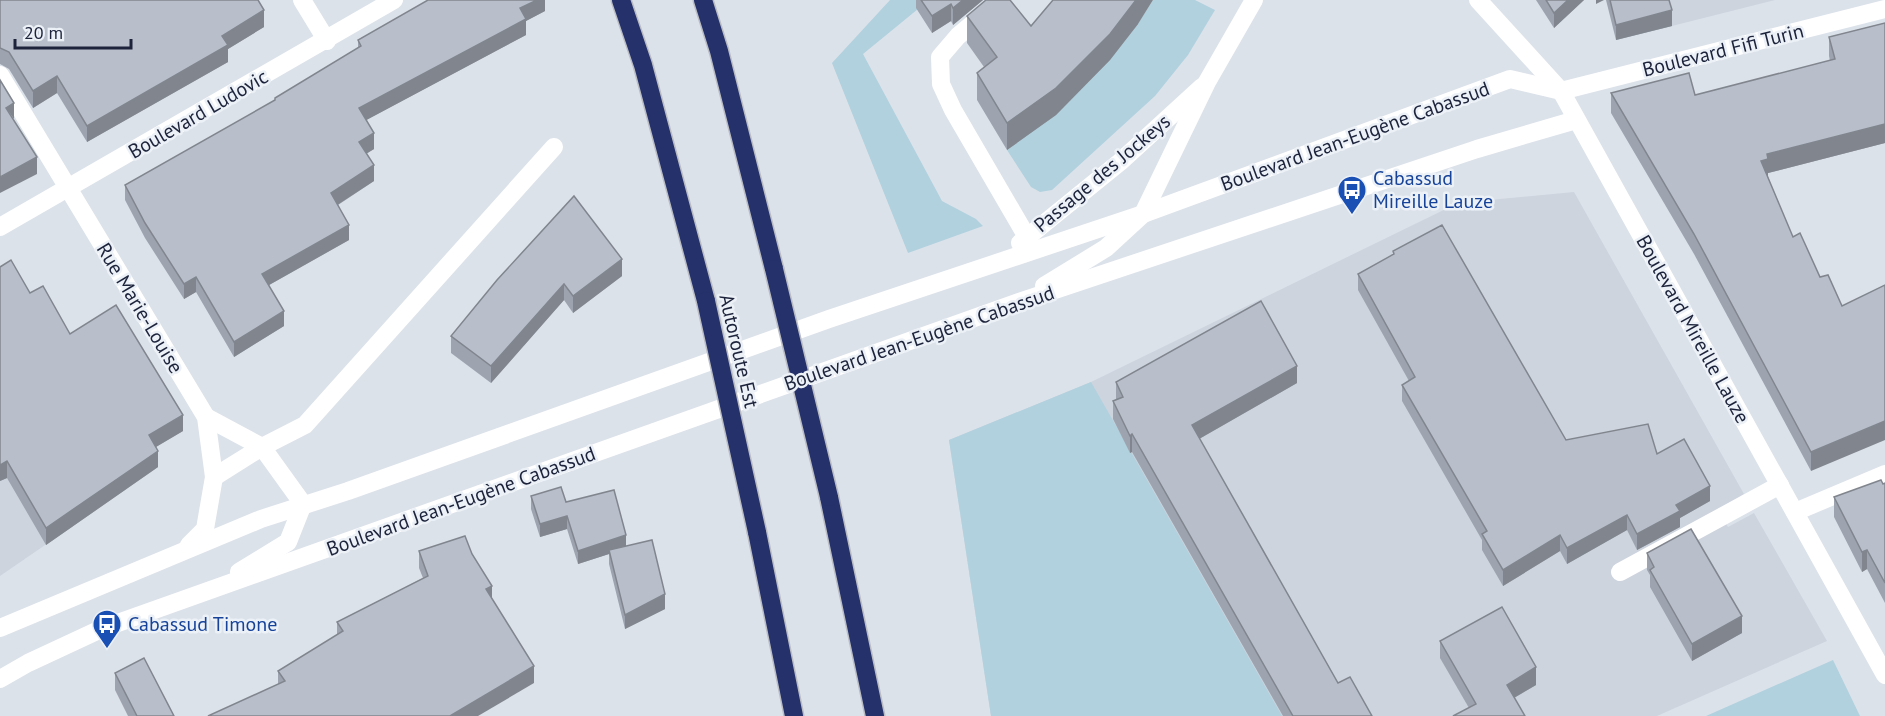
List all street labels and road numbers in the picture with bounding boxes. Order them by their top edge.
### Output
street label: Boulevard Fifi Turin [1640,17,1806,83]
street label: Boulevard Ludovic [123,63,273,165]
street label: Boulevard Jean-Eugène Cabassud [1217,75,1493,197]
street label: Passage des Jockeys [1028,108,1176,238]
street label: Boulevard Mireille Lauze [1630,230,1756,428]
street label: Rue Marie-Louise [91,238,189,378]
street label: Boulevard Jean-Eugène Cabassud [780,279,1058,397]
street label: Autoroute Est [713,292,765,411]
street label: Boulevard Jean-Eugène Cabassud [323,440,599,562]

